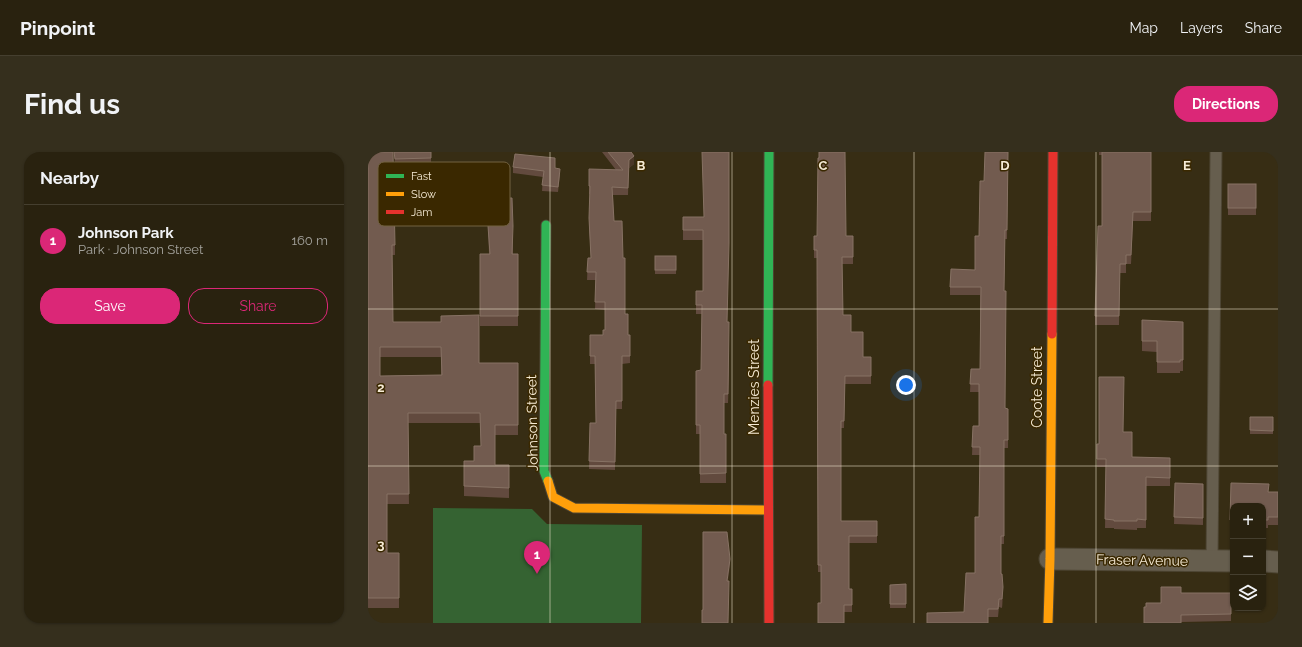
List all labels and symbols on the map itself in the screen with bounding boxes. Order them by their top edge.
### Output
text: B [637,158,646,173]
text: C [819,158,828,173]
text: D [1000,158,1010,173]
text: E [1183,158,1191,173]
legend [378,162,510,226]
text: Fast [411,170,432,183]
text: Slow [411,188,436,201]
text: Jam [411,206,432,219]
street label: Menzies Street [746,339,762,435]
street label: Coote Street [1029,346,1045,428]
street label: Johnson Street [523,374,541,472]
your location [896,375,916,395]
text: 2 [377,380,385,395]
text: 3 [377,537,385,552]
pin: 1 [524,541,550,574]
street label: Fraser Avenue [1096,551,1188,569]

